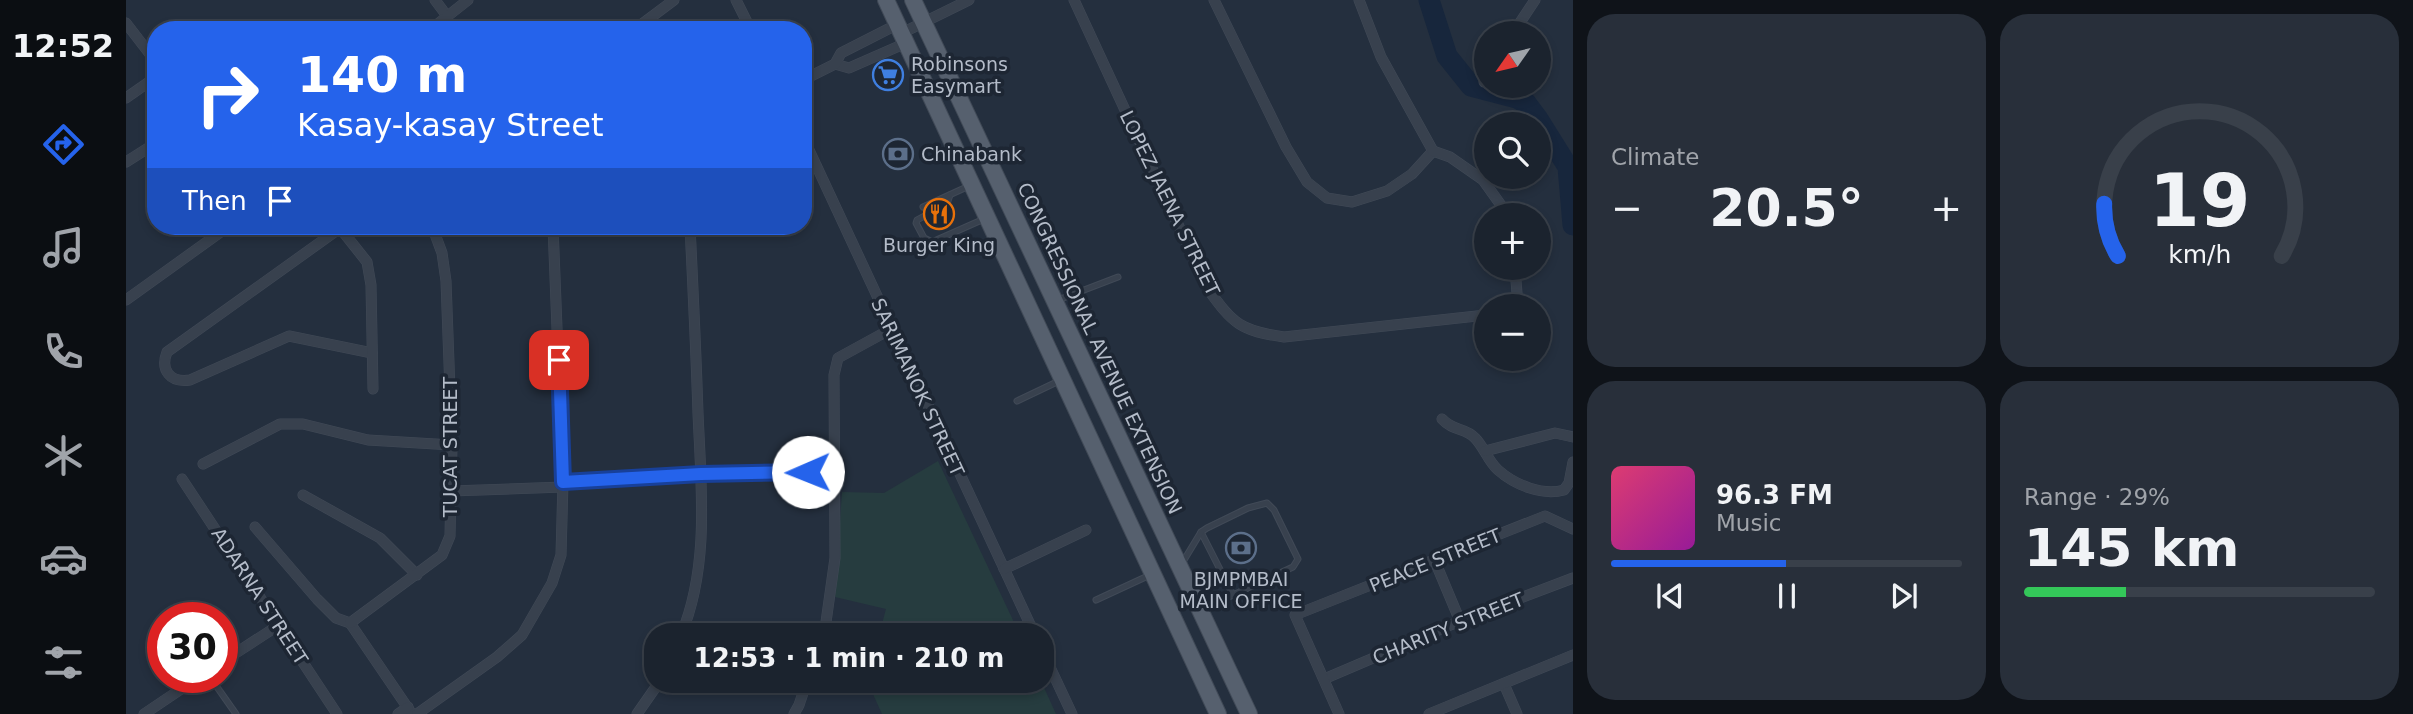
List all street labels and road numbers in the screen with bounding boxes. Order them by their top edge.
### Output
street label: LOPEZ JAENA STREET [1116,107,1225,300]
street label: CONGRESSIONAL AVENUE EXTENSION [1013,179,1187,517]
street label: SARIMANOK STREET [867,295,969,480]
street label: TUCAT STREET [439,376,461,518]
street label: ADARNA STREET [207,523,313,669]
street label: PEACE STREET [1366,523,1504,596]
street label: CHARITY STREET [1369,587,1527,668]

